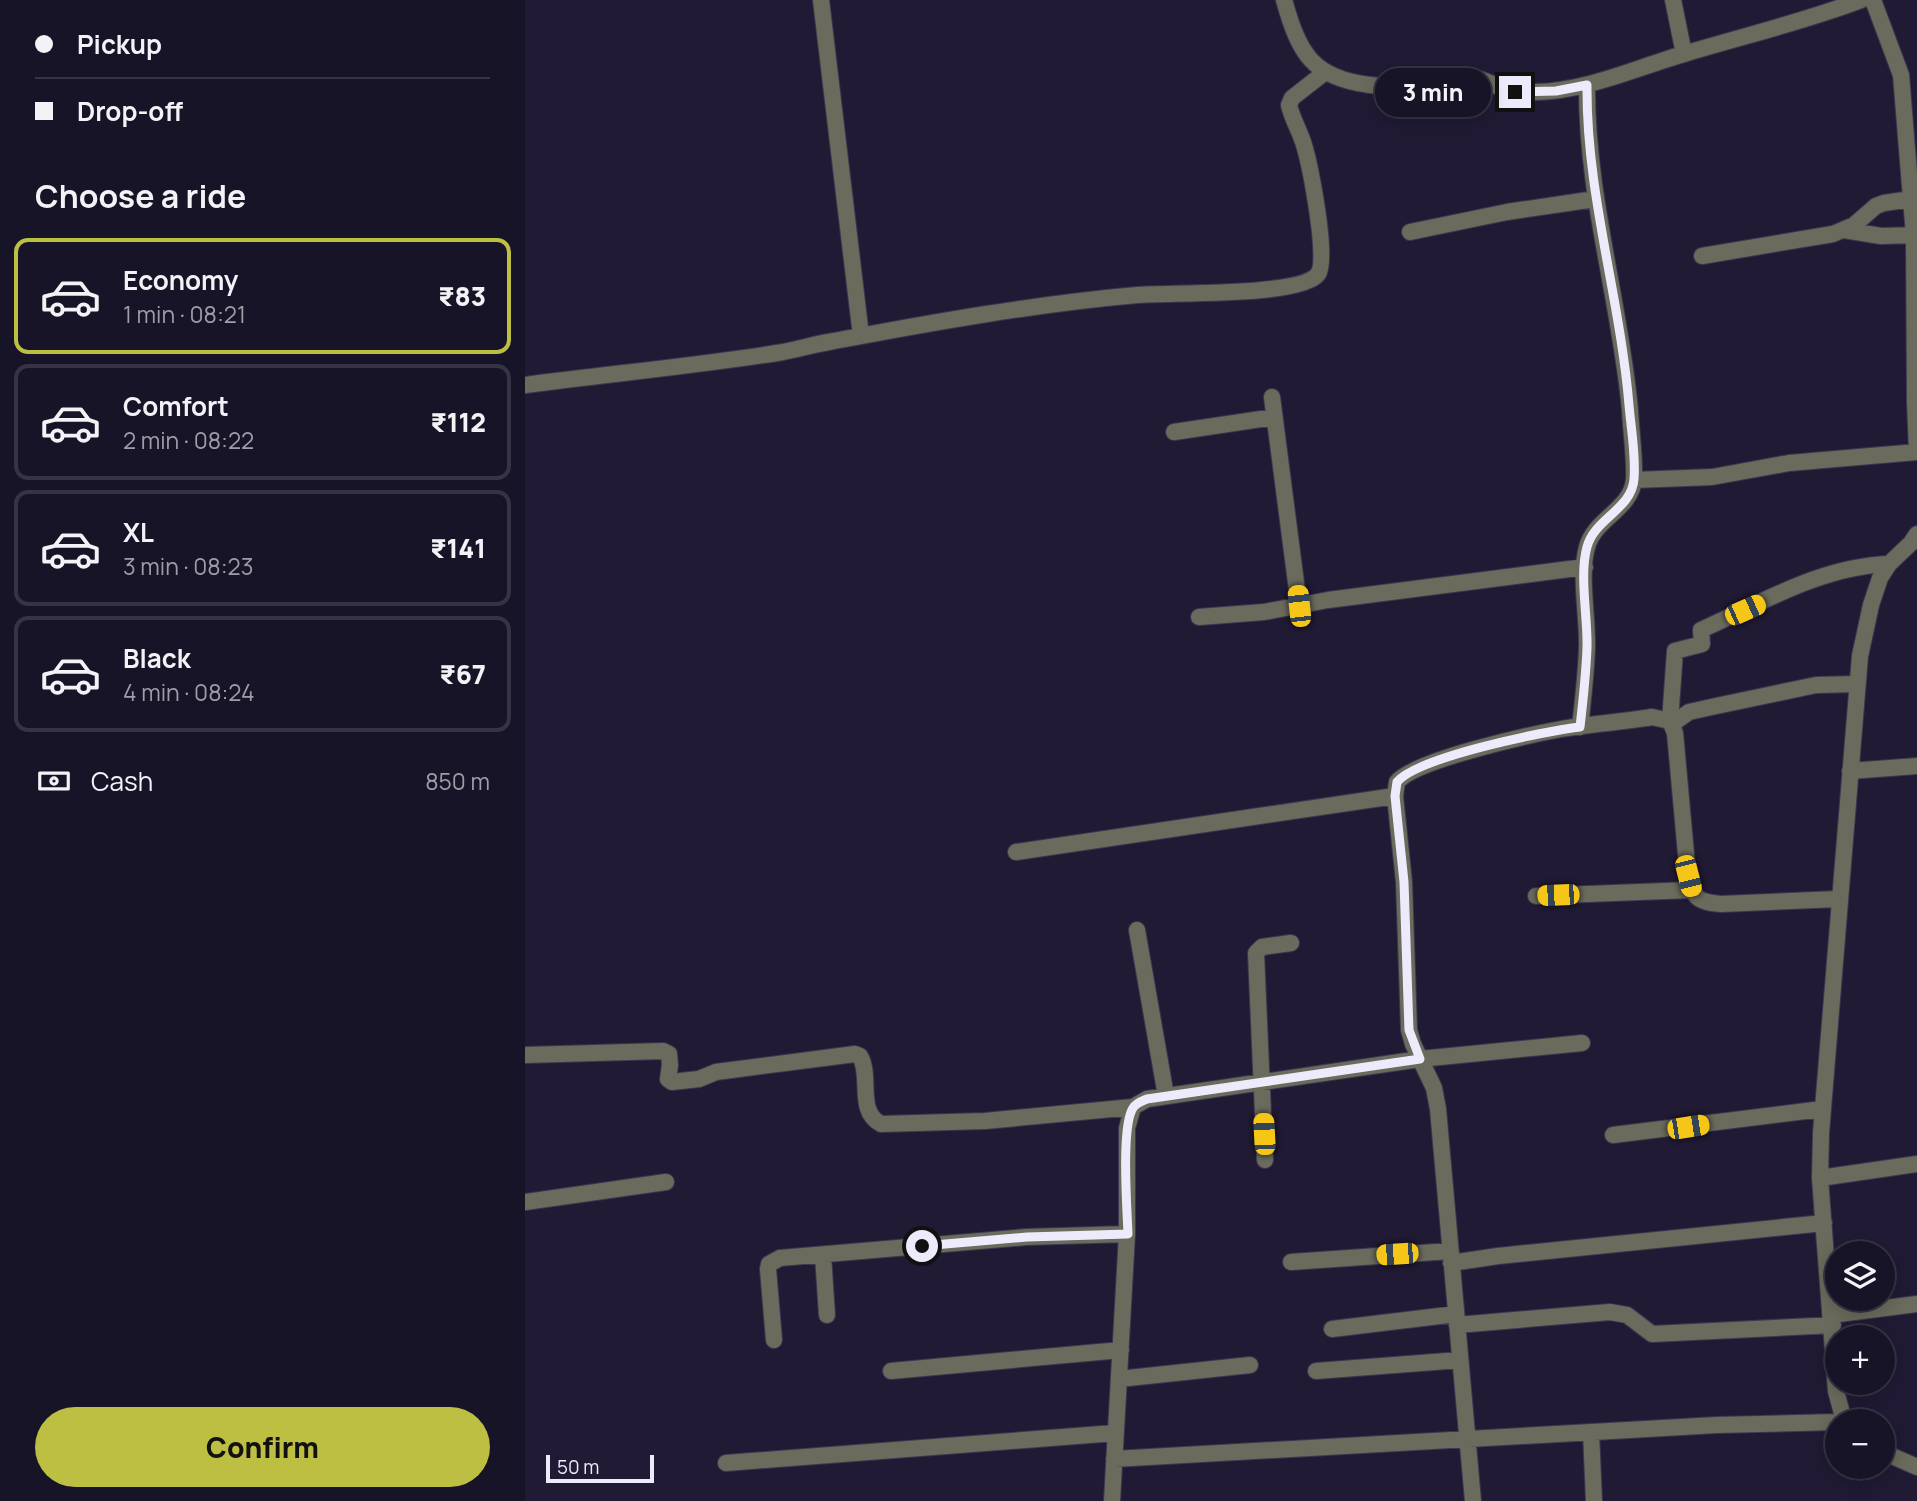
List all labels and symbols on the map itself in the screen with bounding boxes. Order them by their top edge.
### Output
callout: 3 min [1375,68,1490,116]
route end [1499,76,1531,108]
car [1287,584,1312,628]
car [1722,592,1769,628]
car [1673,853,1704,899]
car [1537,884,1580,906]
car [1253,1112,1276,1156]
car [1666,1113,1711,1141]
route start [906,1230,938,1262]
car [1376,1242,1419,1266]
scale bar [546,1452,655,1484]

